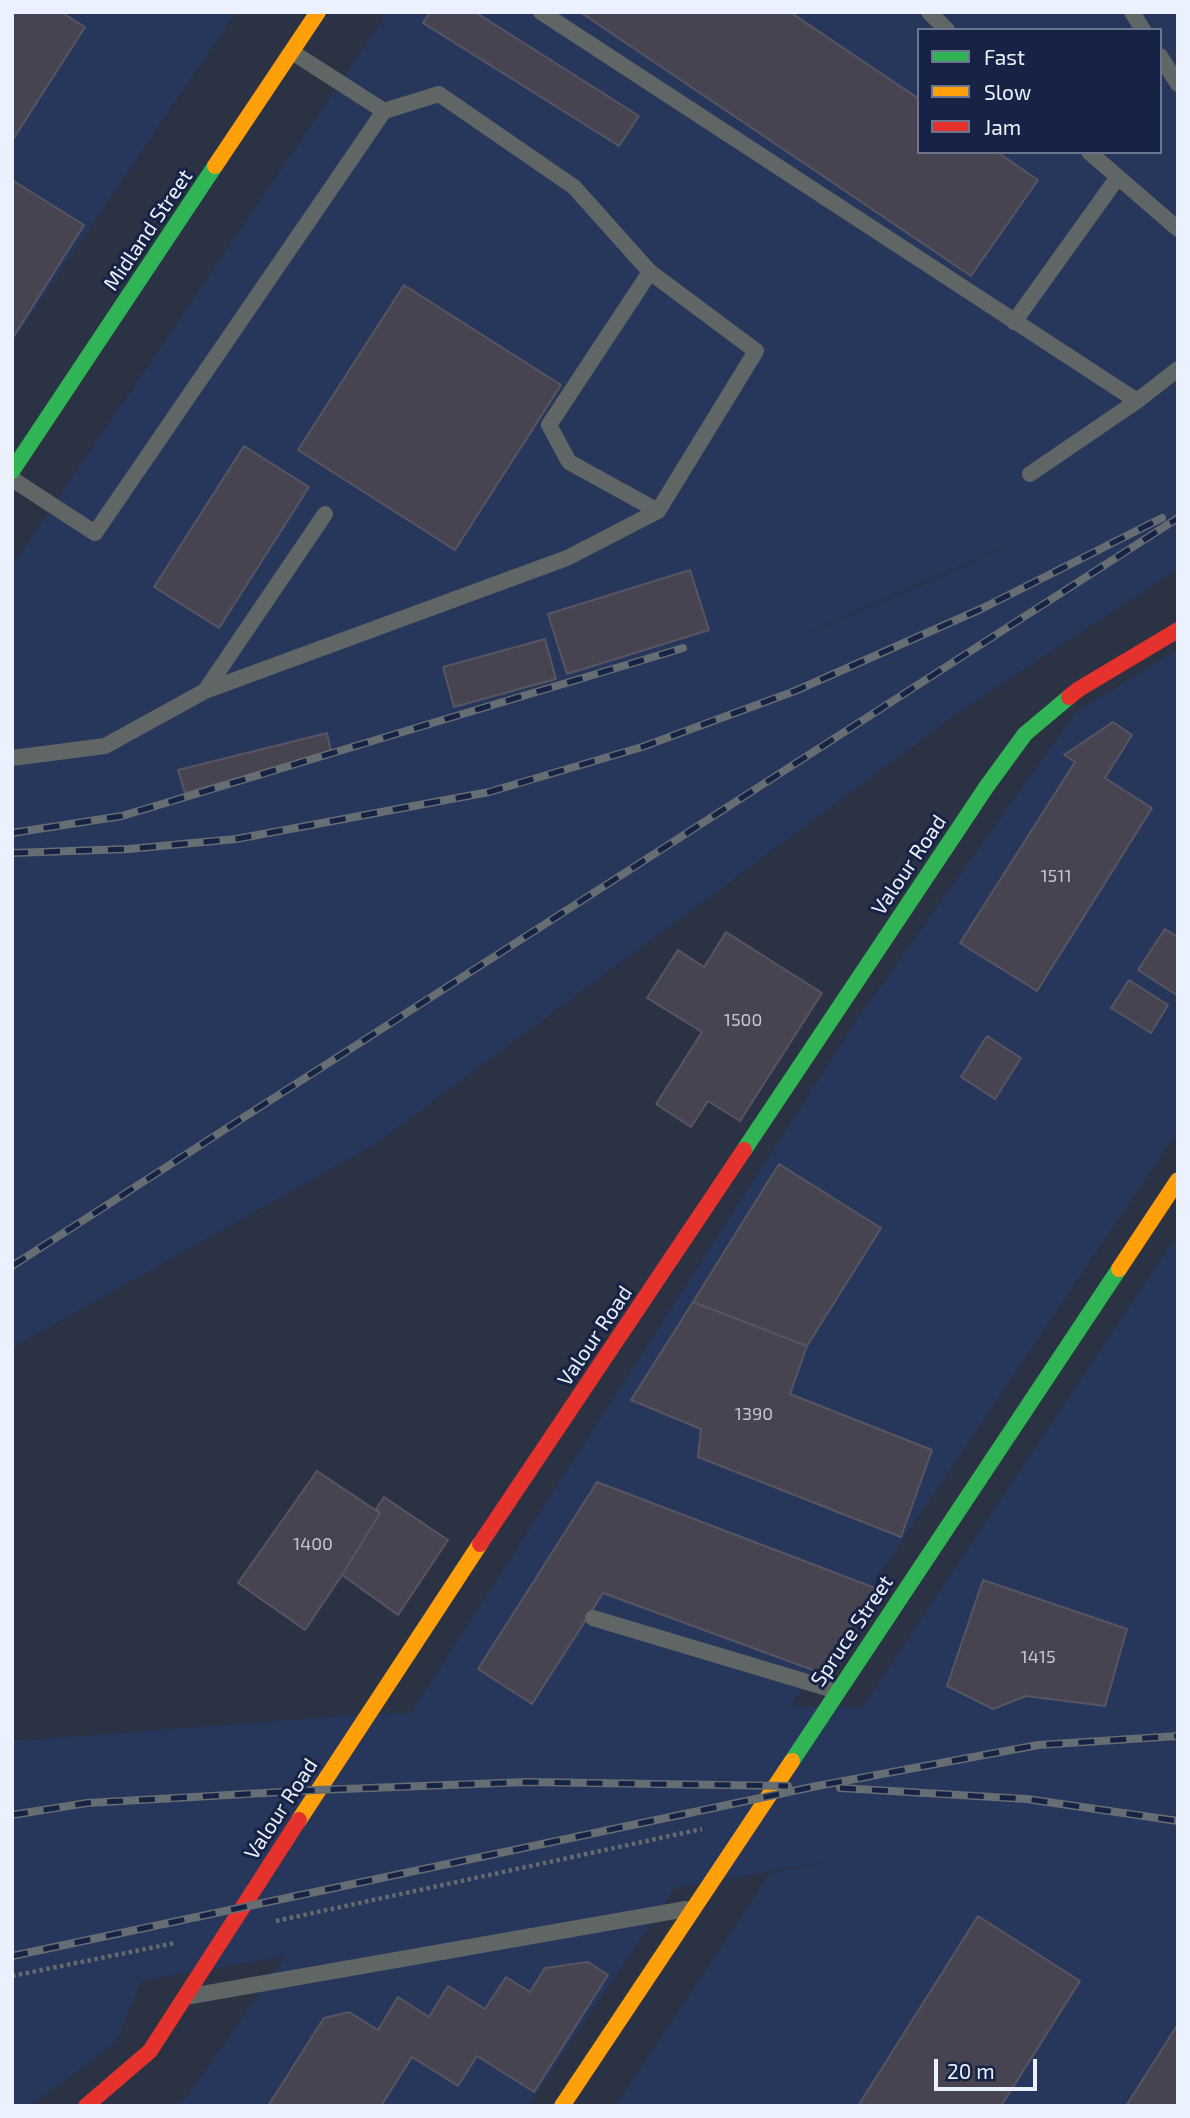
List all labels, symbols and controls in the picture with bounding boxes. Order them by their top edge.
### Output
legend [917,28,1162,154]
text: Fast [984,44,1025,69]
text: Slow [984,79,1031,104]
text: Jam [984,114,1021,139]
street label: Midland Street [98,165,198,295]
street label: Valour Road [866,810,952,920]
house number: 1511 [1040,865,1072,887]
house number: 1500 [724,1009,762,1031]
street label: Valour Road [552,1281,638,1391]
house number: 1390 [735,1403,773,1425]
house number: 1400 [293,1533,333,1555]
street label: Spruce Street [806,1571,898,1691]
house number: 1415 [1020,1646,1056,1668]
street label: Valour Road [239,1754,323,1864]
scale bar [938,2044,1041,2088]
text: 20 m [947,2058,995,2083]

